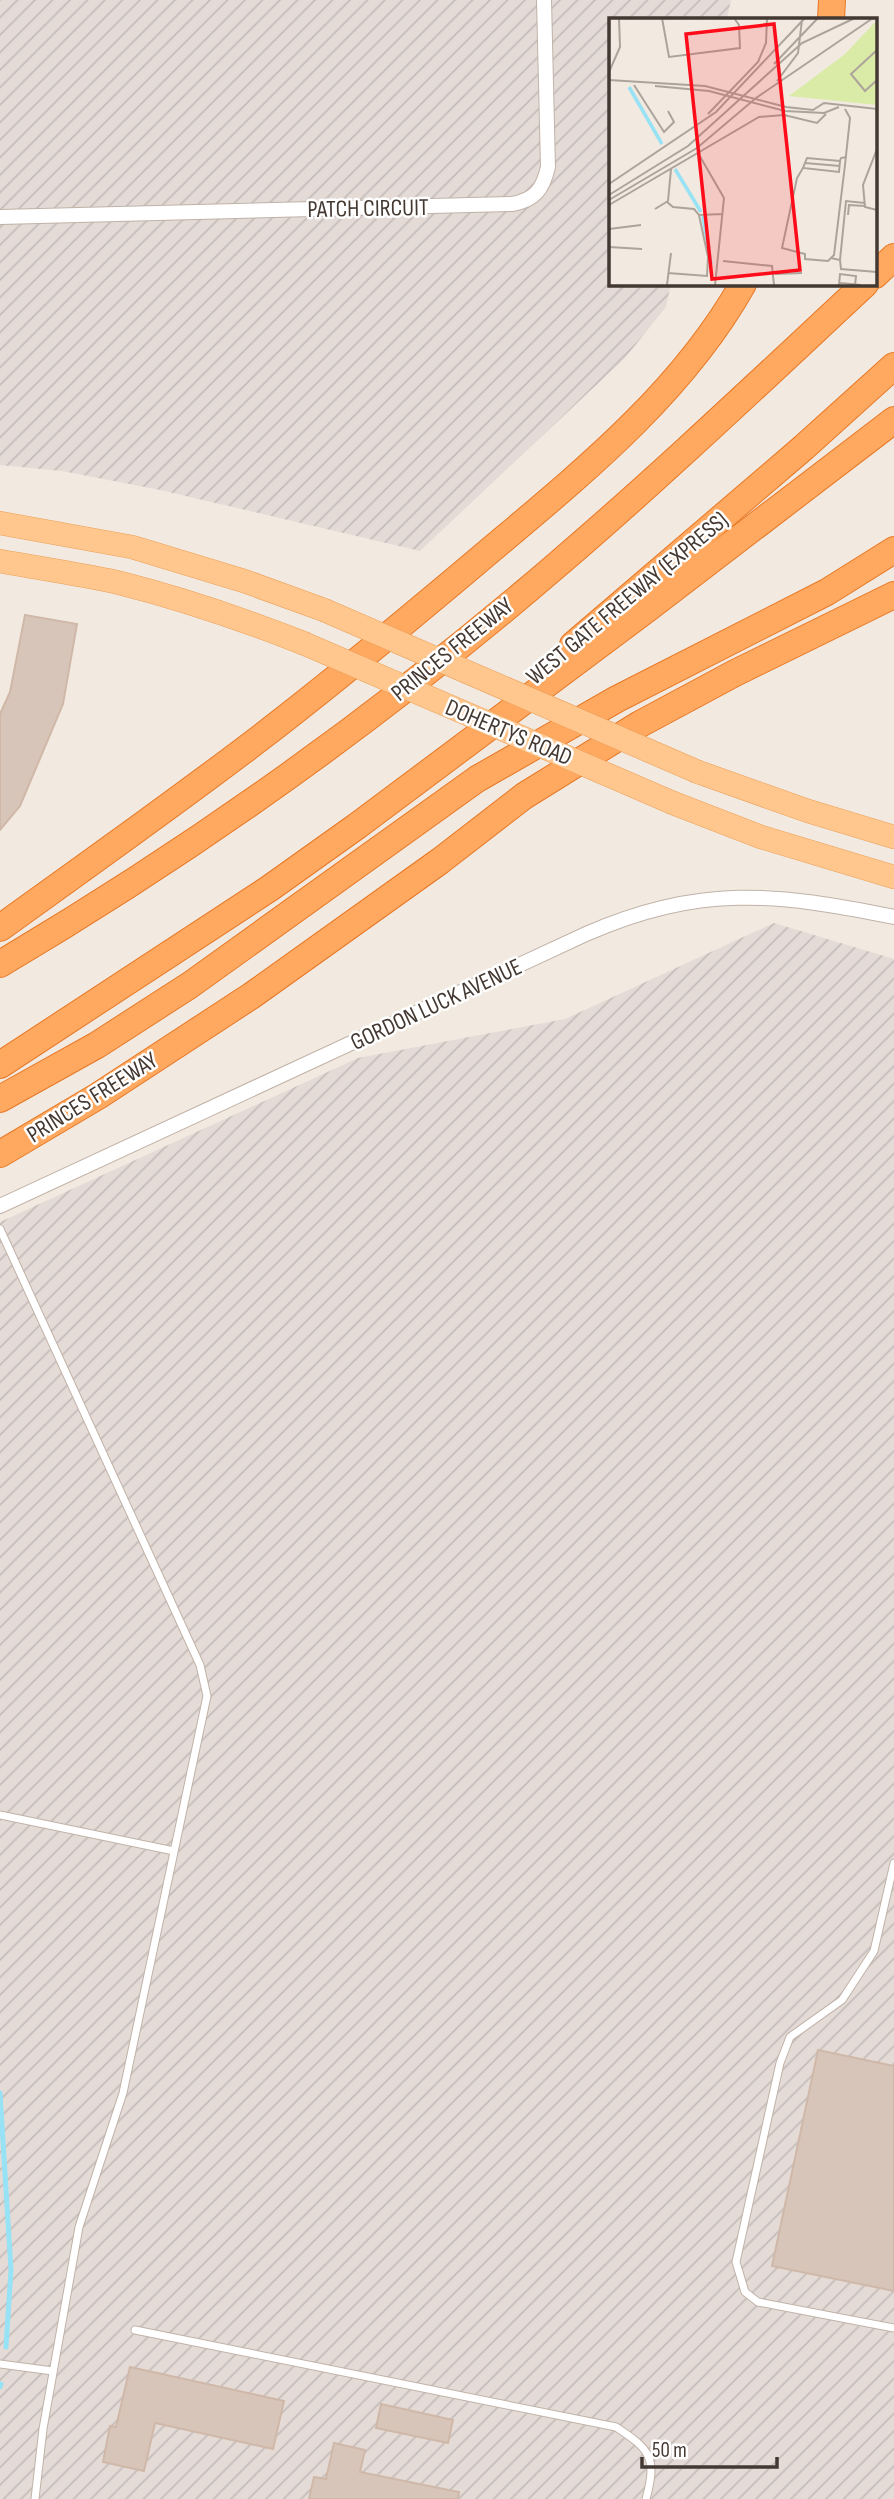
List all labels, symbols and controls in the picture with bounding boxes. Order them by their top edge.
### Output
inset map [609,18,876,285]
street label: PATCH CIRCUIT [307,193,429,224]
street label: WEST GATE FREEWAY (EXPRESS) [521,506,734,691]
street label: PRINCES FREEWAY [385,591,519,707]
street label: DOHERTYS ROAD [441,693,577,772]
street label: GORDON LUCK AVENUE [346,952,526,1057]
street label: PRINCES FREEWAY [22,1046,163,1149]
scale bar [642,2426,777,2470]
text: 50 m [652,2438,687,2463]

